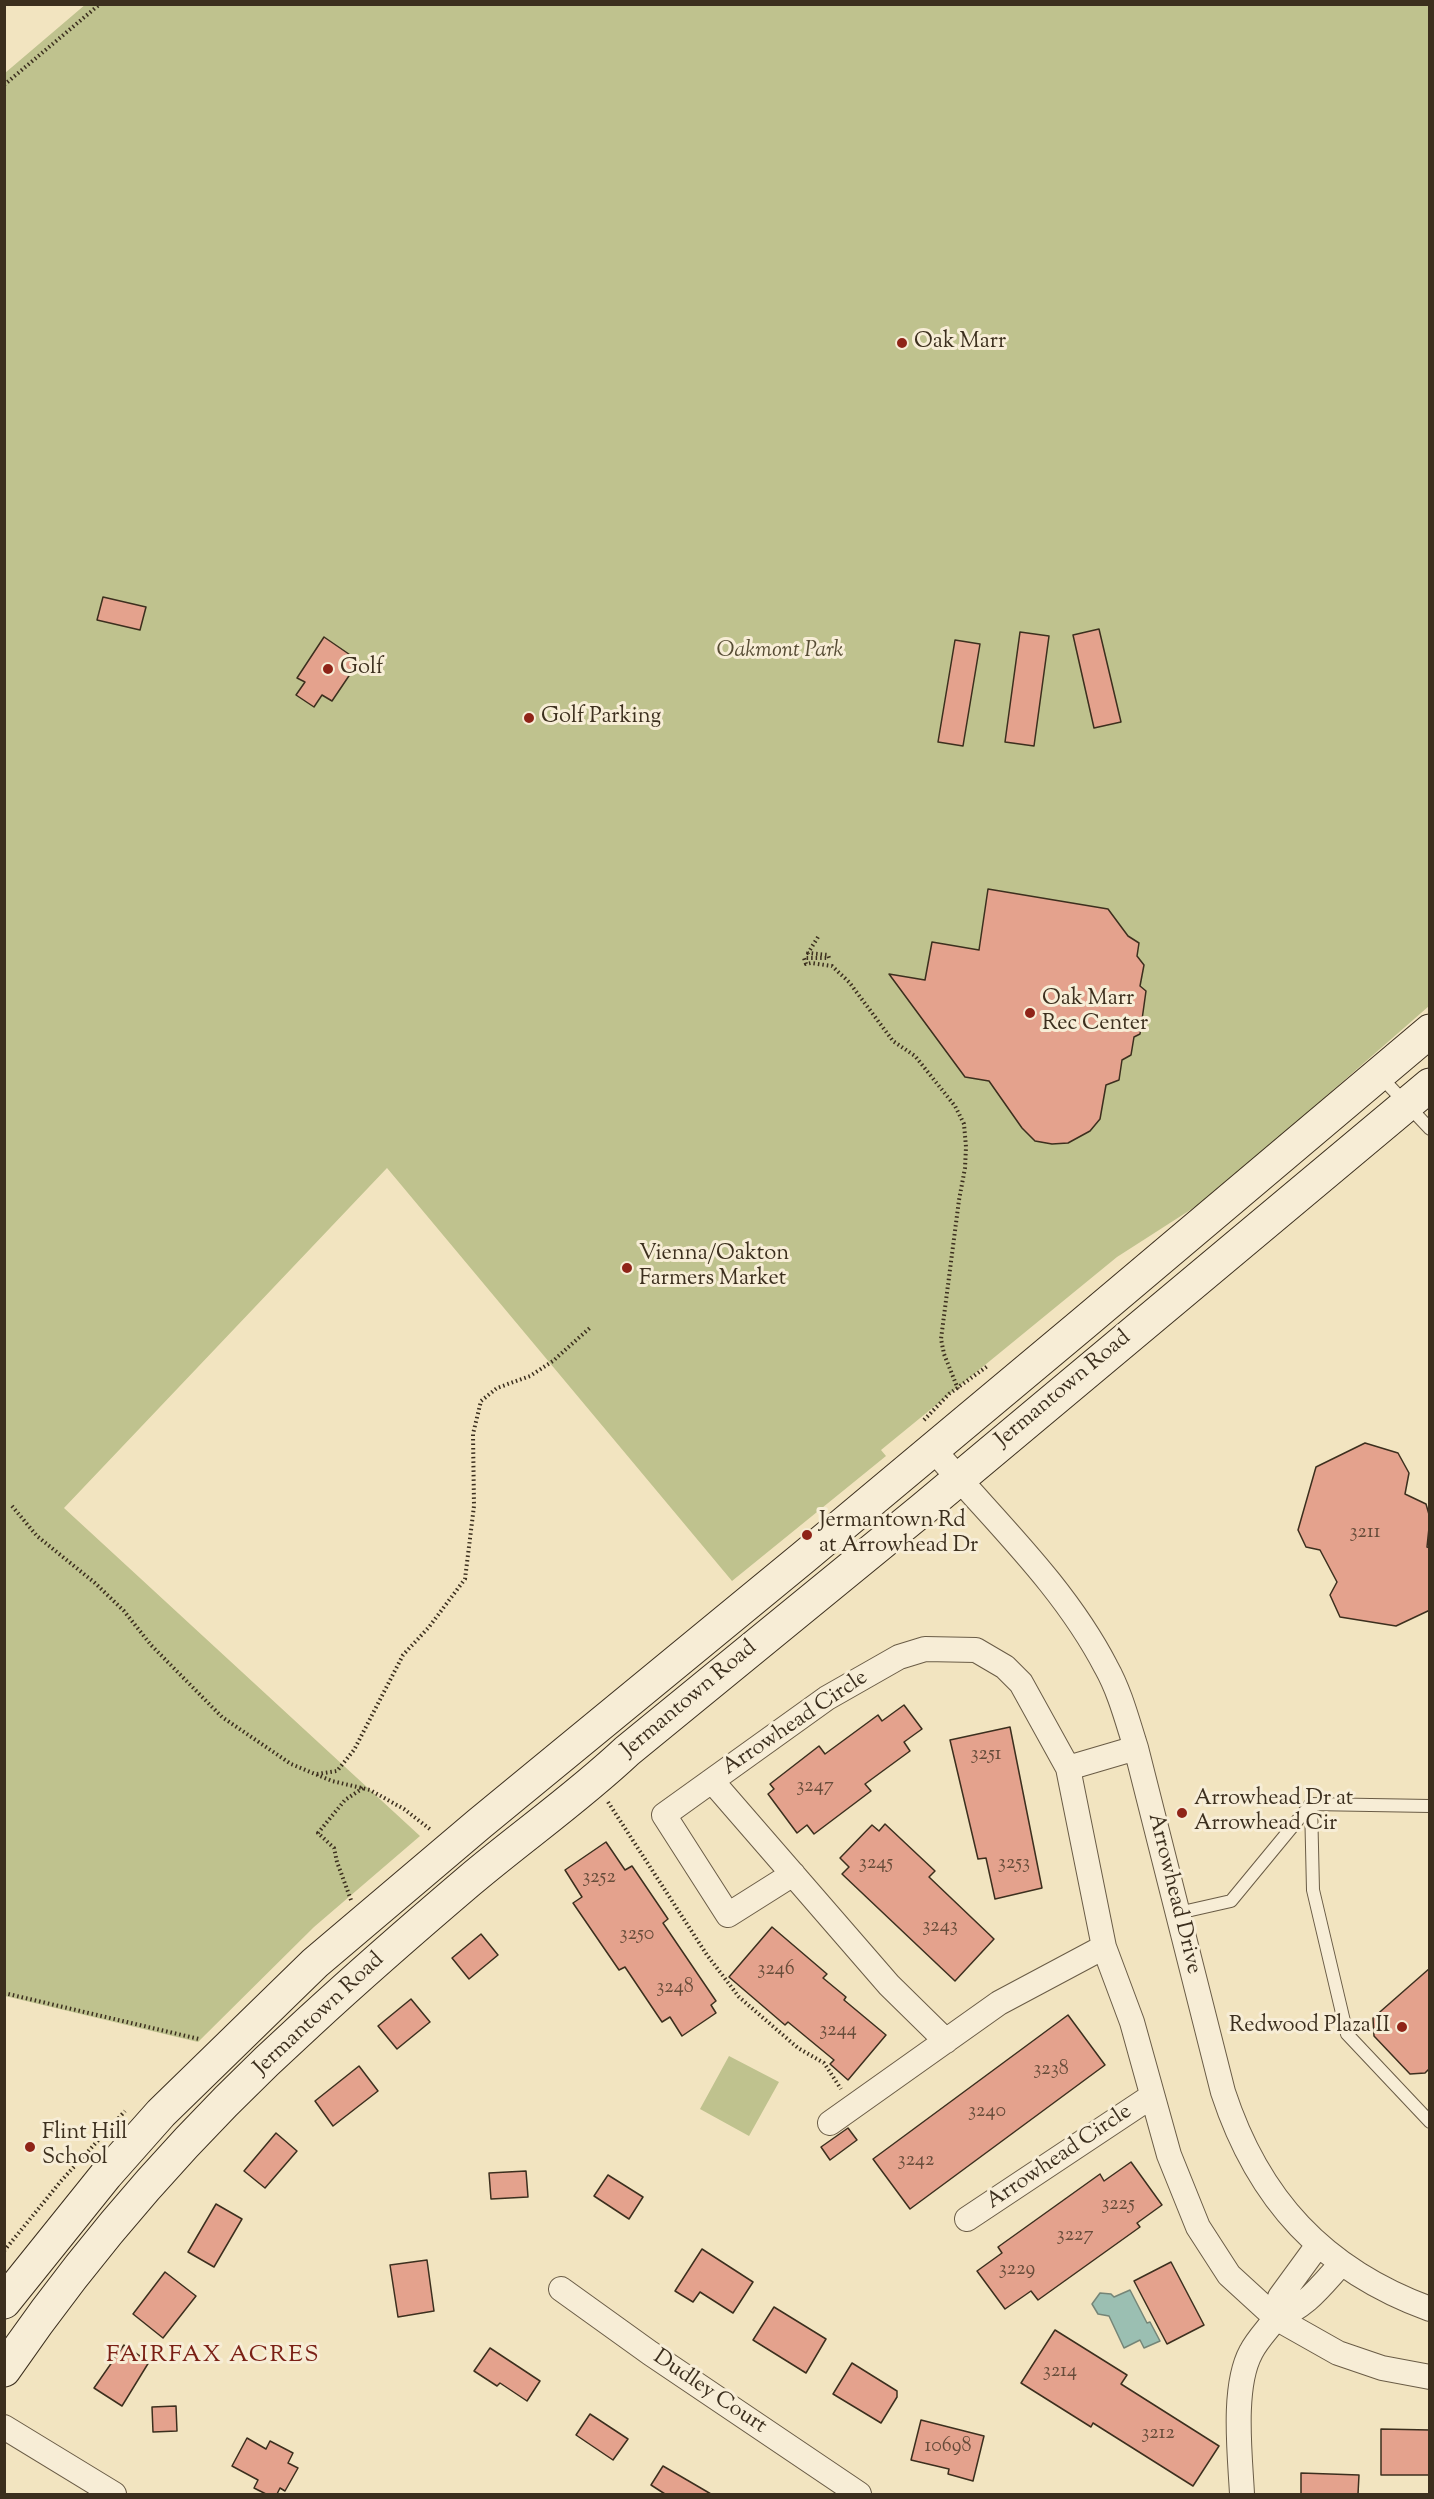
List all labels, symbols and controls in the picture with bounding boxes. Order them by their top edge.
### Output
place label: Oak Marr [914,330,1006,356]
marker: Oak Marr [895,336,909,350]
park label: Oakmont Park [716,639,844,665]
place label: Golf [340,656,384,682]
marker: Golf [321,662,335,676]
place label: Golf Parking [541,705,661,731]
marker: Golf Parking [522,711,536,725]
place label: Oak Marr Rec Center [1042,987,1148,1038]
marker: Oak Marr Rec Center [1023,1006,1037,1020]
place label: Vienna/Oakton Farmers Market [639,1242,789,1294]
marker: Vienna/Oakton Farmers Market [620,1261,634,1275]
street label: Jermantown Road [991,1326,1137,1454]
place label: Jermantown Rd at Arrowhead Dr [819,1509,978,1560]
house number: 3211 [1349,1522,1381,1546]
marker: Jermantown Rd at Arrowhead Dr [800,1528,814,1542]
street label: Jermantown Road [617,1636,763,1764]
street label: Arrowhead Circle [718,1666,874,1782]
house number: 3251 [970,1744,1002,1768]
house number: 3247 [796,1776,834,1800]
place label: Arrowhead Dr at Arrowhead Cir [1194,1787,1353,1838]
marker: Arrowhead Dr at Arrowhead Cir [1175,1806,1189,1820]
street label: Arrowhead Drive [1140,1811,1206,1977]
house number: 3245 [859,1853,893,1877]
house number: 3253 [998,1853,1030,1877]
house number: 3252 [582,1867,616,1891]
house number: 3243 [922,1916,958,1940]
house number: 3250 [620,1924,654,1948]
street label: Jermantown Road [249,1948,391,2082]
house number: 3246 [757,1959,795,1983]
house number: 3248 [656,1977,694,2001]
place label: Redwood Plaza II [1229,2014,1390,2040]
house number: 3244 [819,2020,857,2044]
marker: Redwood Plaza II [1395,2020,1409,2034]
house number: 3238 [1033,2059,1069,2083]
street label: Arrowhead Circle [982,2100,1138,2216]
house number: 3240 [968,2101,1006,2125]
place label: Flint Hill School [42,2121,127,2172]
marker: Flint Hill School [23,2140,37,2154]
house number: 3242 [898,2150,934,2174]
house number: 3225 [1101,2194,1135,2218]
house number: 3227 [1057,2225,1093,2249]
house number: 3229 [999,2259,1035,2283]
district label: FAIRFAX ACRES [106,2343,320,2371]
street label: Dudley Court [647,2345,771,2441]
house number: 3214 [1043,2361,1077,2385]
house number: 3212 [1141,2423,1175,2447]
house number: 10698 [925,2436,971,2460]

